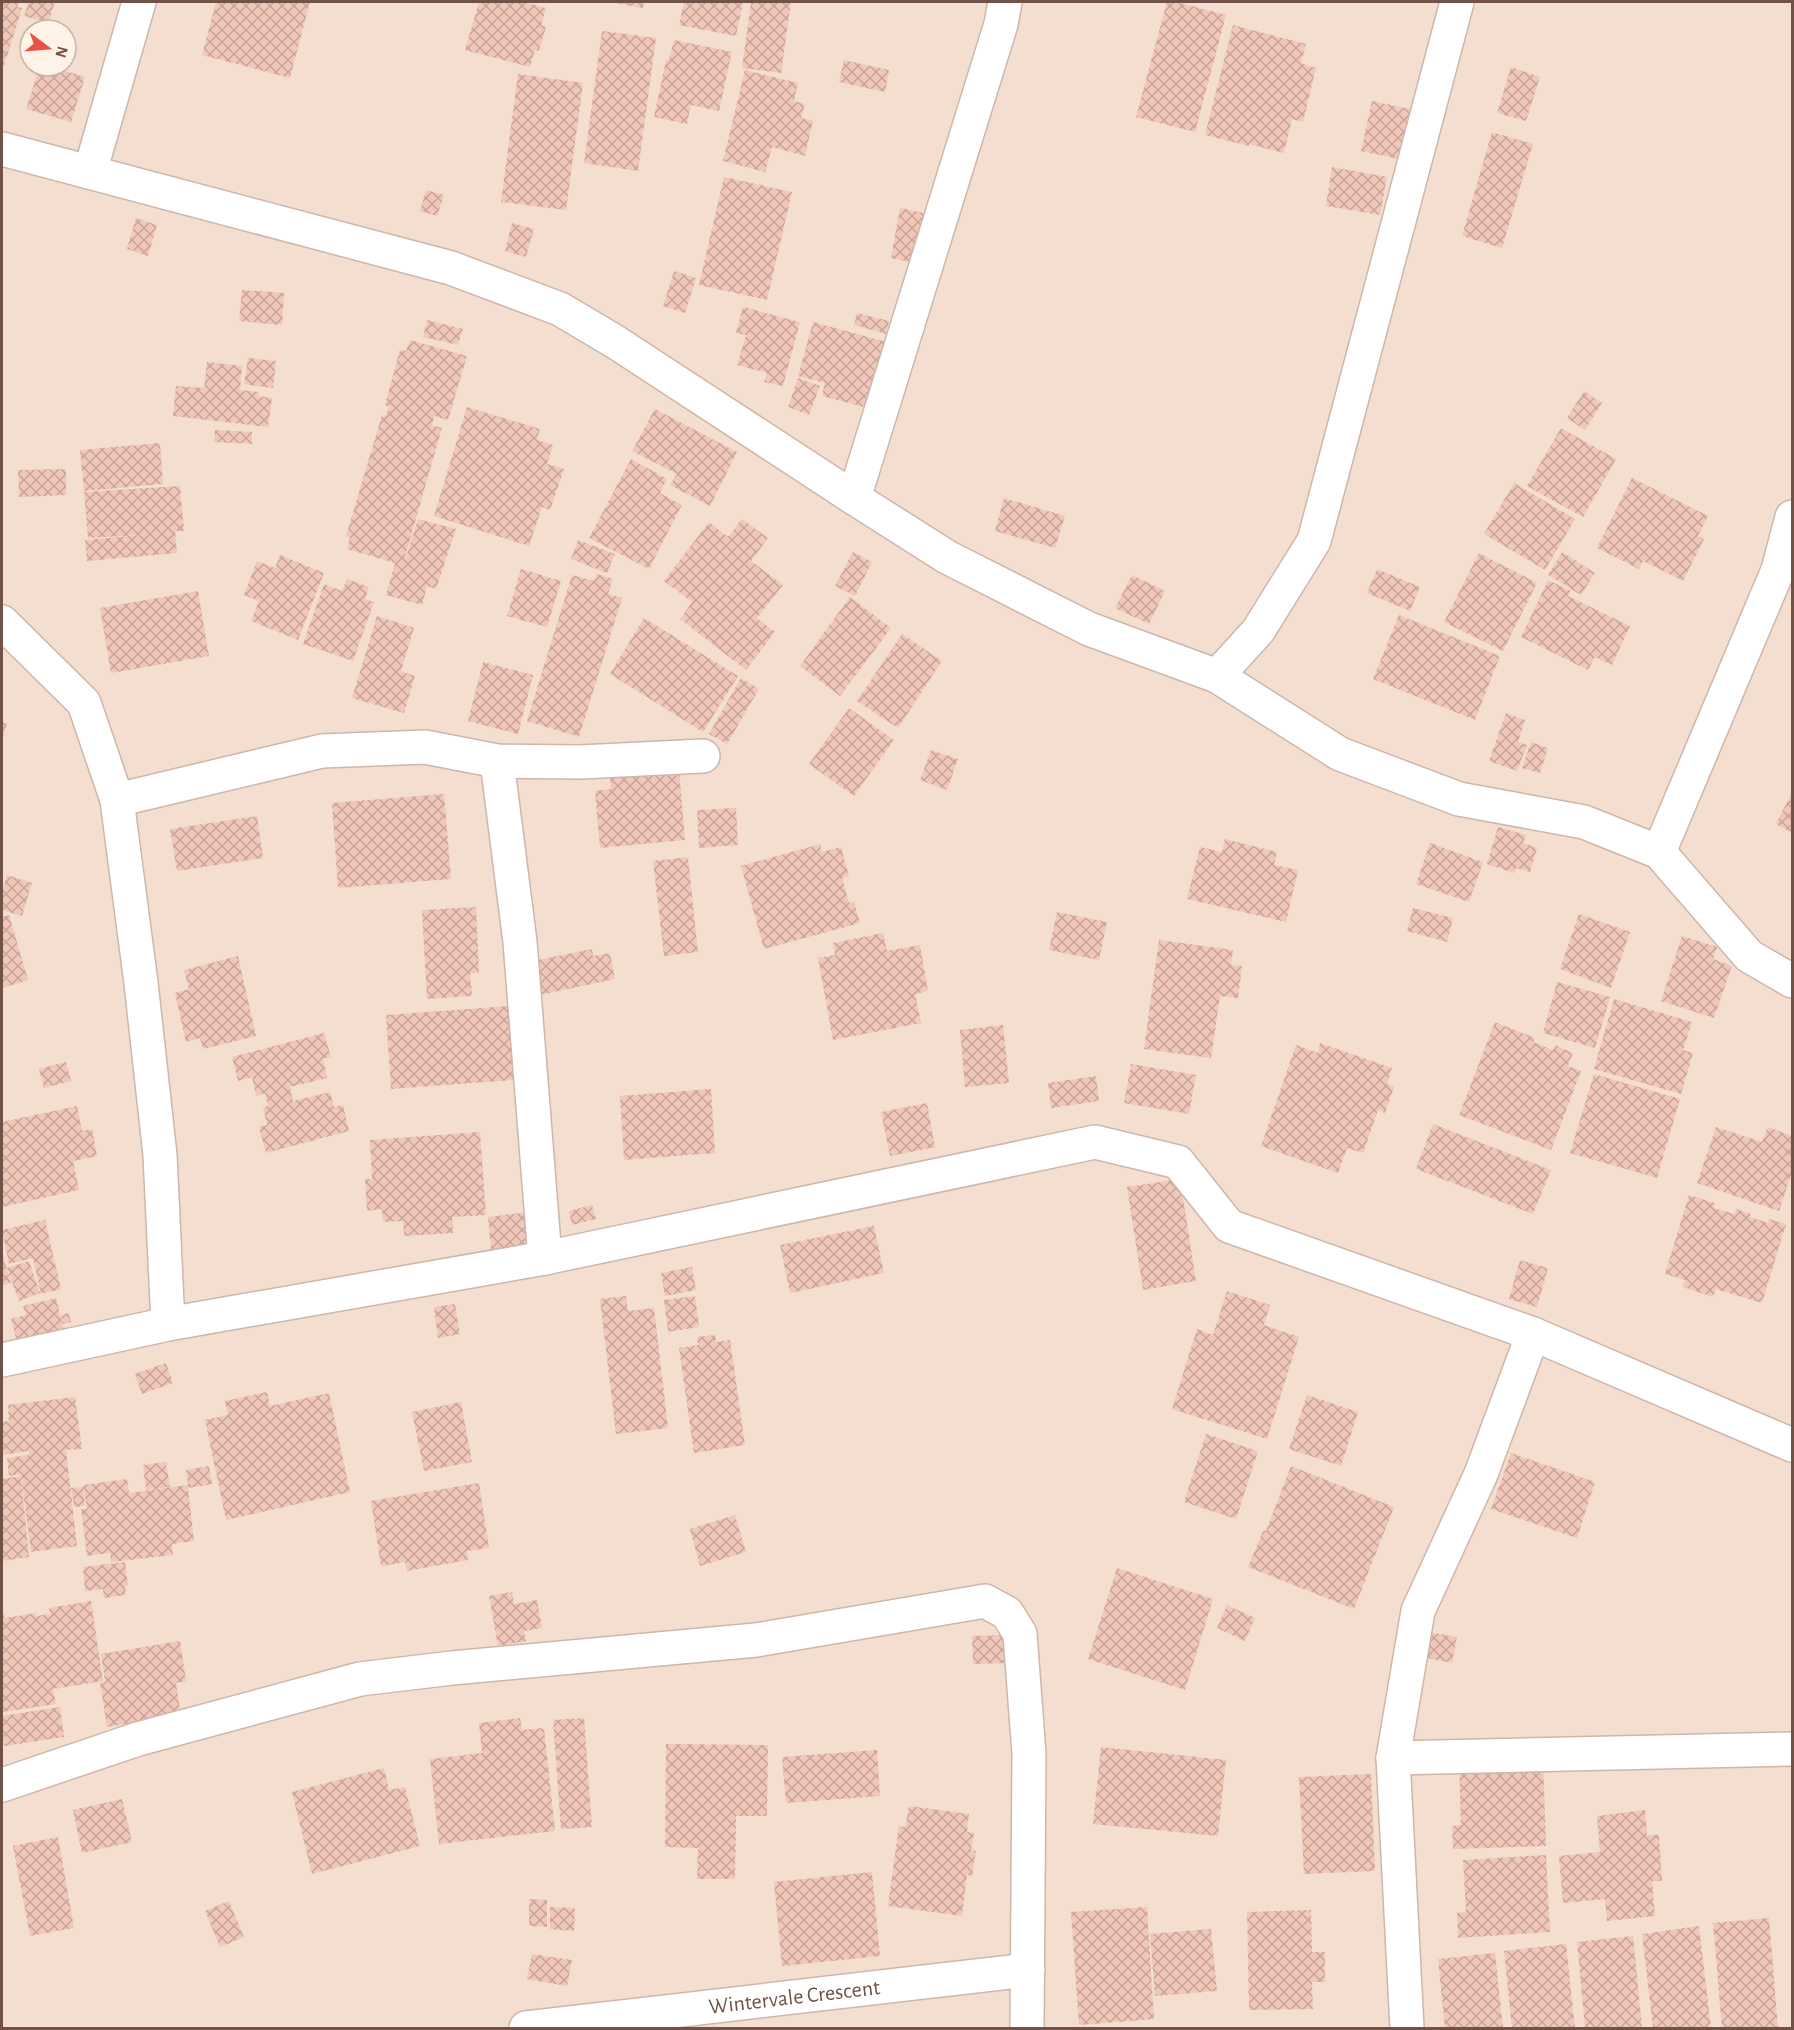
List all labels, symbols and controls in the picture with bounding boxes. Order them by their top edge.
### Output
north arrow [18,18,78,78]
text: N [52,44,71,59]
street label: Wintervale Crescent [707,1976,881,2018]

